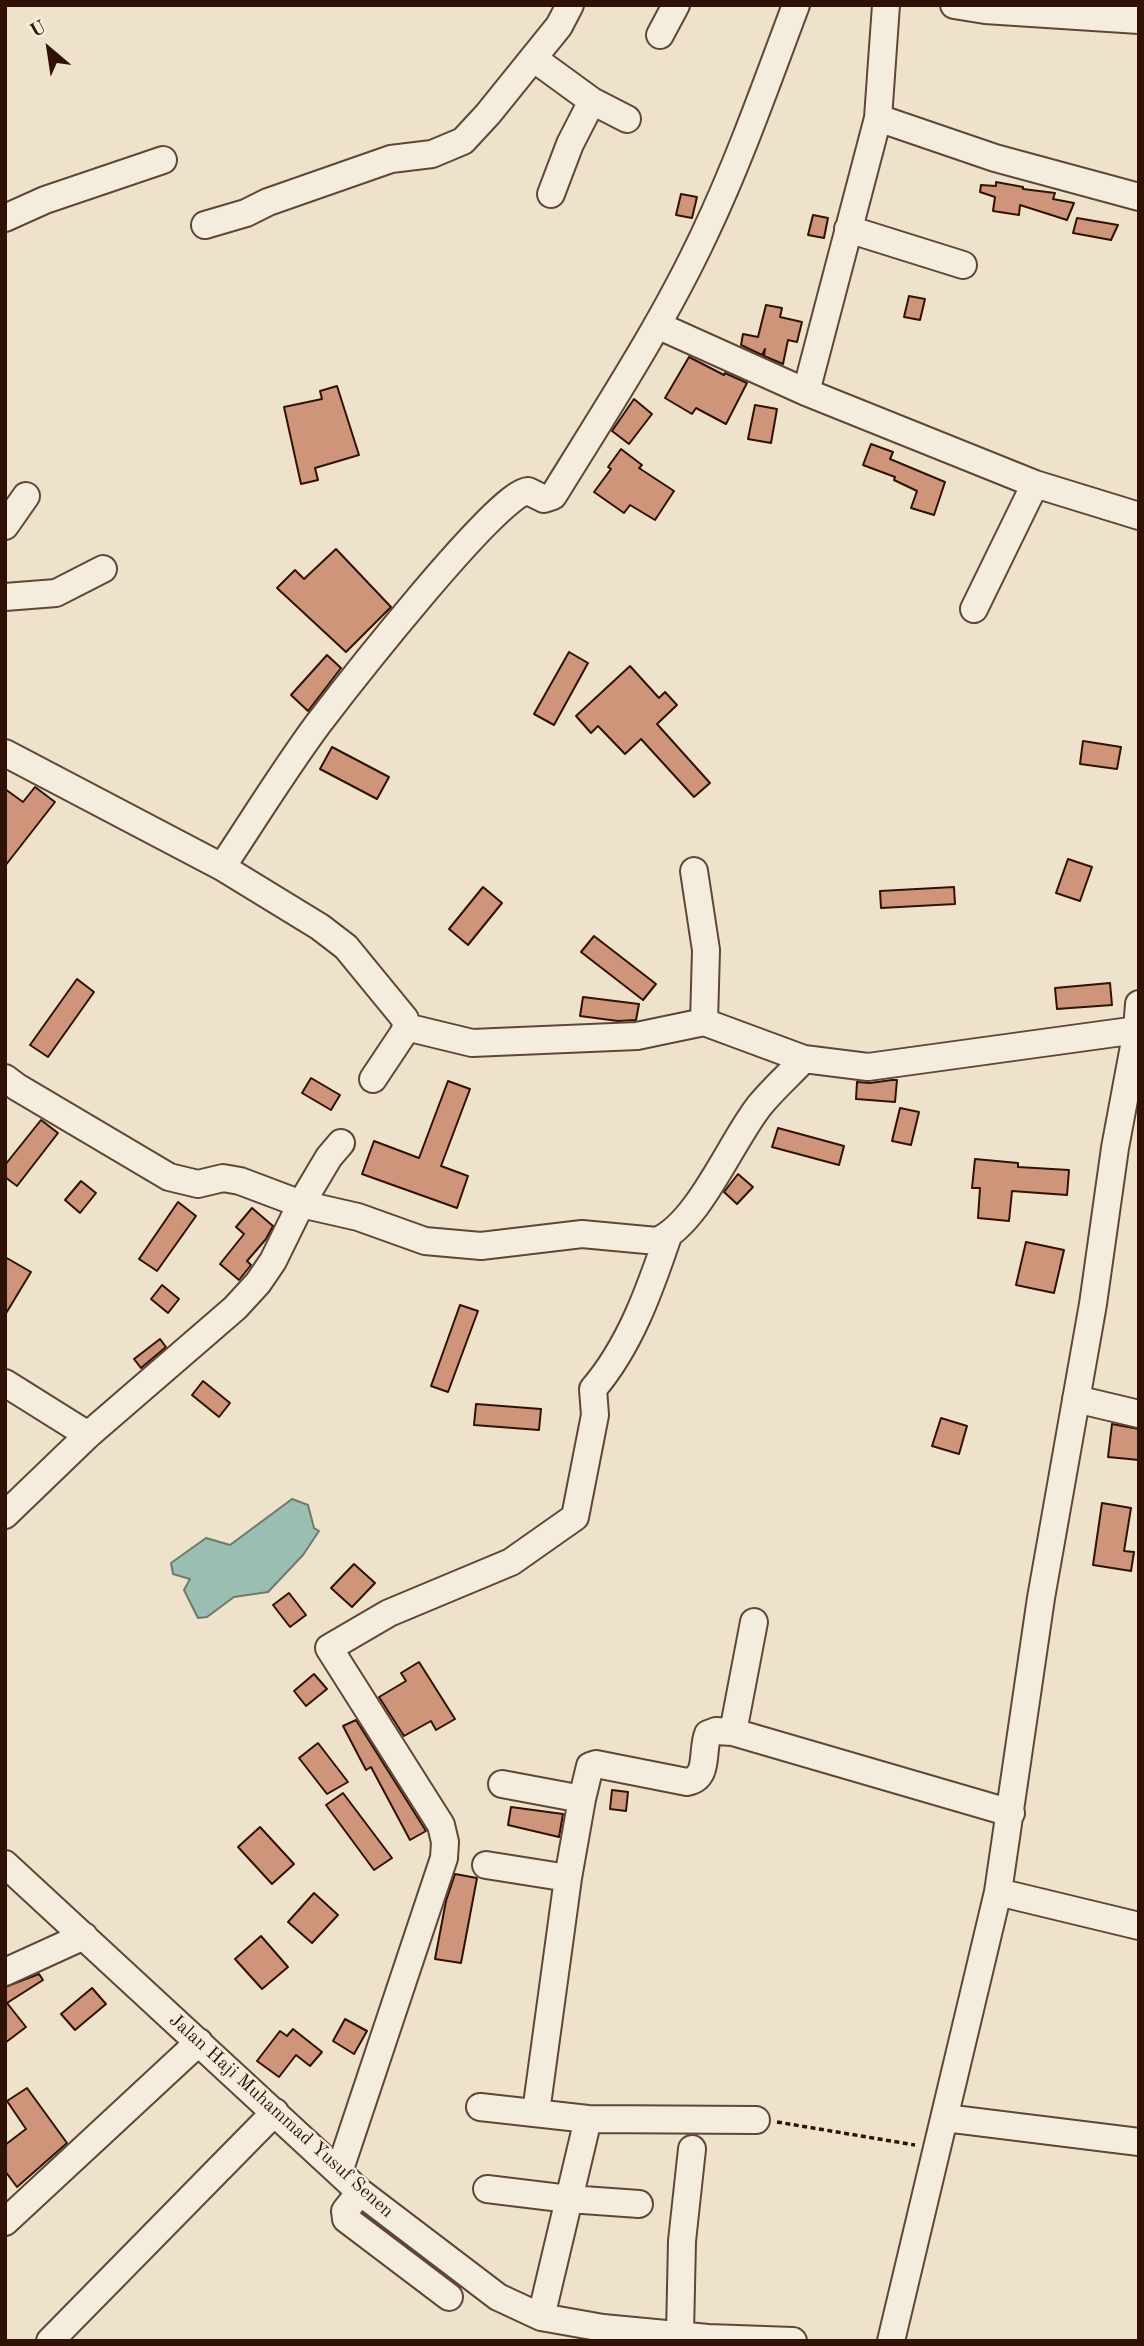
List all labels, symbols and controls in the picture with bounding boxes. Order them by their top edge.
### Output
north arrow [14,14,84,84]
text: U [27,18,50,42]
street label: Jalan Haji Muhammad Yusuf Senen [164,2009,398,2223]

